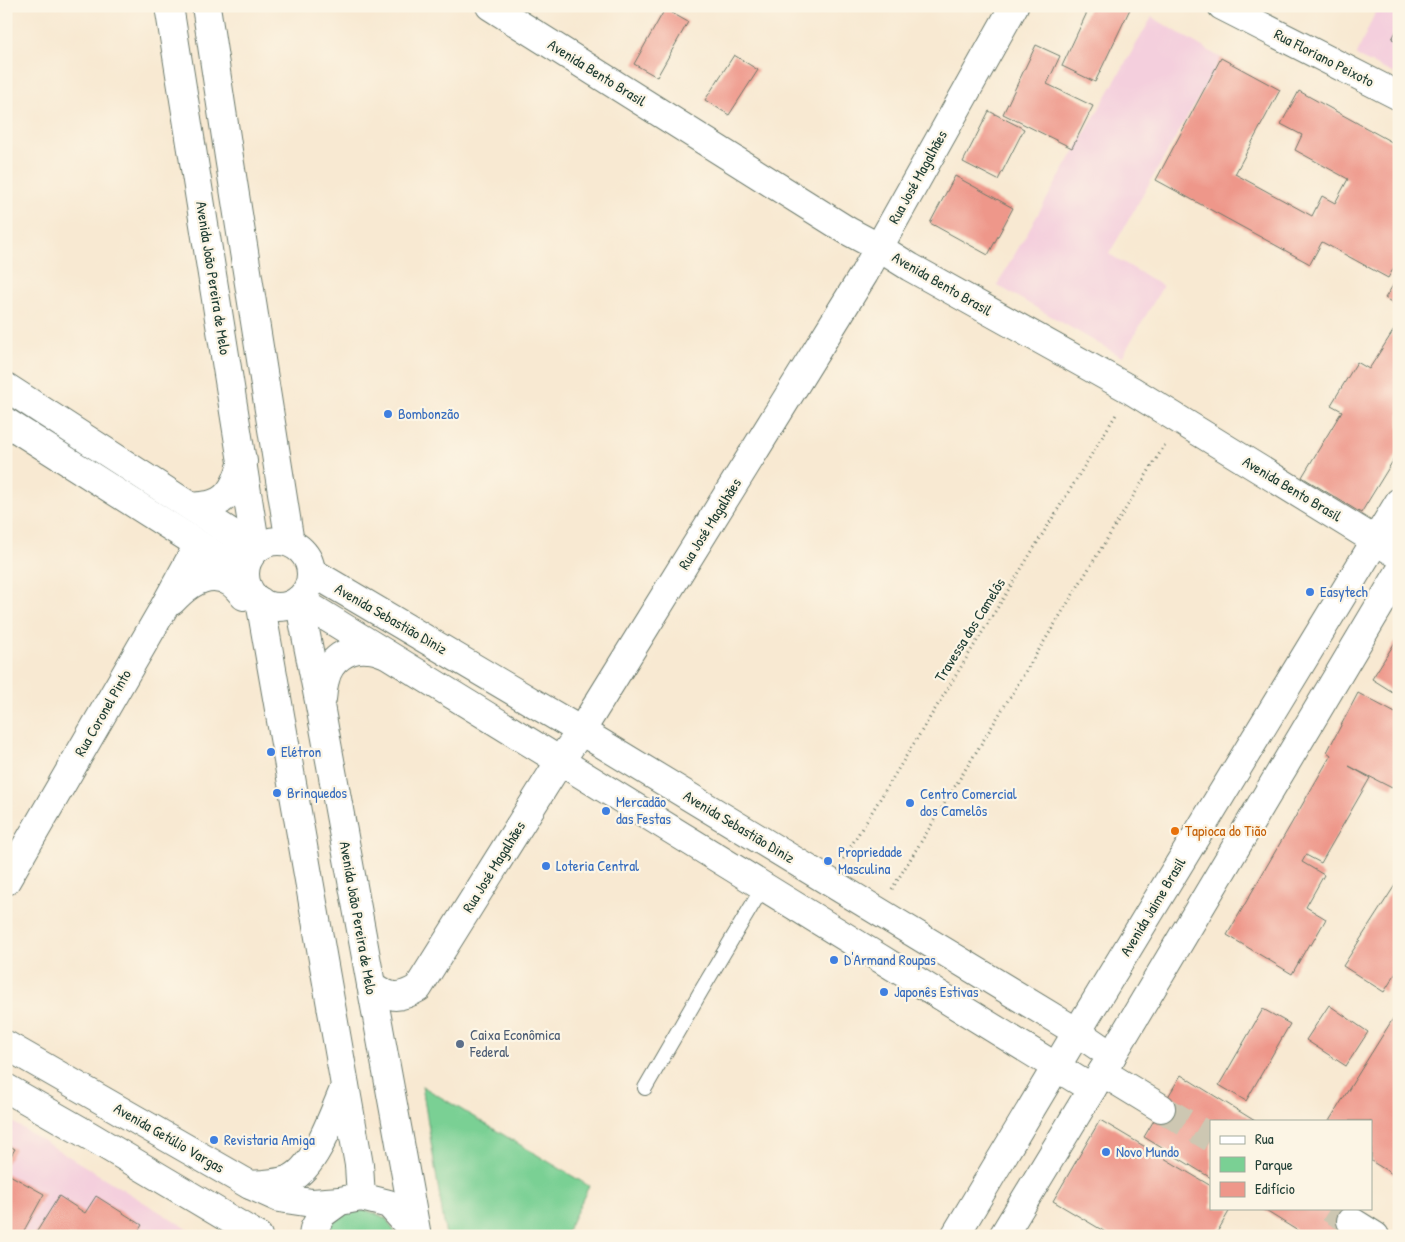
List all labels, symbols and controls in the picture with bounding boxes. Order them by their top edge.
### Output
street label: Rua Floriano Peixoto [1271,23,1378,92]
street label: Avenida Bento Brasil [544,34,650,111]
street label: Rua José Magalhães [883,126,952,227]
street label: Avenida João Pereira de Melo [191,200,236,356]
street label: Avenida Bento Brasil [888,246,996,321]
place label: Bombonzão [398,403,459,424]
marker: Bombonzão [382,408,394,420]
street label: Avenida Bento Brasil [1239,451,1346,526]
street label: Rua José Magalhães [673,474,746,573]
street label: Travessa dos Camelôs [929,574,1010,686]
street label: Avenida Sebastião Diniz [331,578,452,660]
place label: Easytech [1320,581,1368,602]
marker: Easytech [1304,586,1316,598]
street label: Rua Coronel Pinto [69,666,136,760]
place label: Elétron [281,741,322,762]
marker: Elétron [265,746,277,758]
place label: Brinquedos [287,782,347,803]
place label: Centro Comercial dos Camelôs [920,783,1017,821]
street label: Avenida Sebastião Diniz [680,785,799,868]
marker: Brinquedos [271,787,283,799]
place label: Mercadão das Festas [616,791,671,829]
marker: Centro Comercial dos Camelôs [904,797,916,809]
marker: Mercadão das Festas [600,805,612,817]
street label: Rua José Magalhães [457,817,530,916]
place label: Tapioca do Tião [1185,820,1267,841]
marker: Tapioca do Tião [1169,825,1181,837]
street label: Avenida João Pereira de Melo [335,840,382,996]
place label: Propriedade Masculina [838,841,902,879]
street label: Avenida Jaime Brasil [1115,854,1190,960]
place label: Loteria Central [556,855,639,876]
marker: Propriedade Masculina [822,855,834,867]
marker: Loteria Central [540,860,552,872]
place label: D'Armand Roupas [844,949,936,970]
marker: D'Armand Roupas [828,954,840,966]
place label: Japonês Estivas [894,981,979,1002]
marker: Japonês Estivas [878,986,890,998]
place label: Caixa Econômica Federal [469,1024,560,1062]
marker: Caixa Econômica Federal [454,1038,466,1050]
street label: Avenida Getúlio Vargas [110,1097,228,1178]
legend [1210,1120,1372,1210]
text: Rua [1255,1128,1274,1149]
place label: Revistaria Amiga [224,1129,315,1150]
marker: Revistaria Amiga [208,1134,220,1146]
place label: Novo Mundo [1116,1141,1179,1162]
marker: Novo Mundo [1100,1146,1112,1158]
text: Parque [1255,1154,1293,1175]
text: Edifício [1255,1178,1295,1199]

